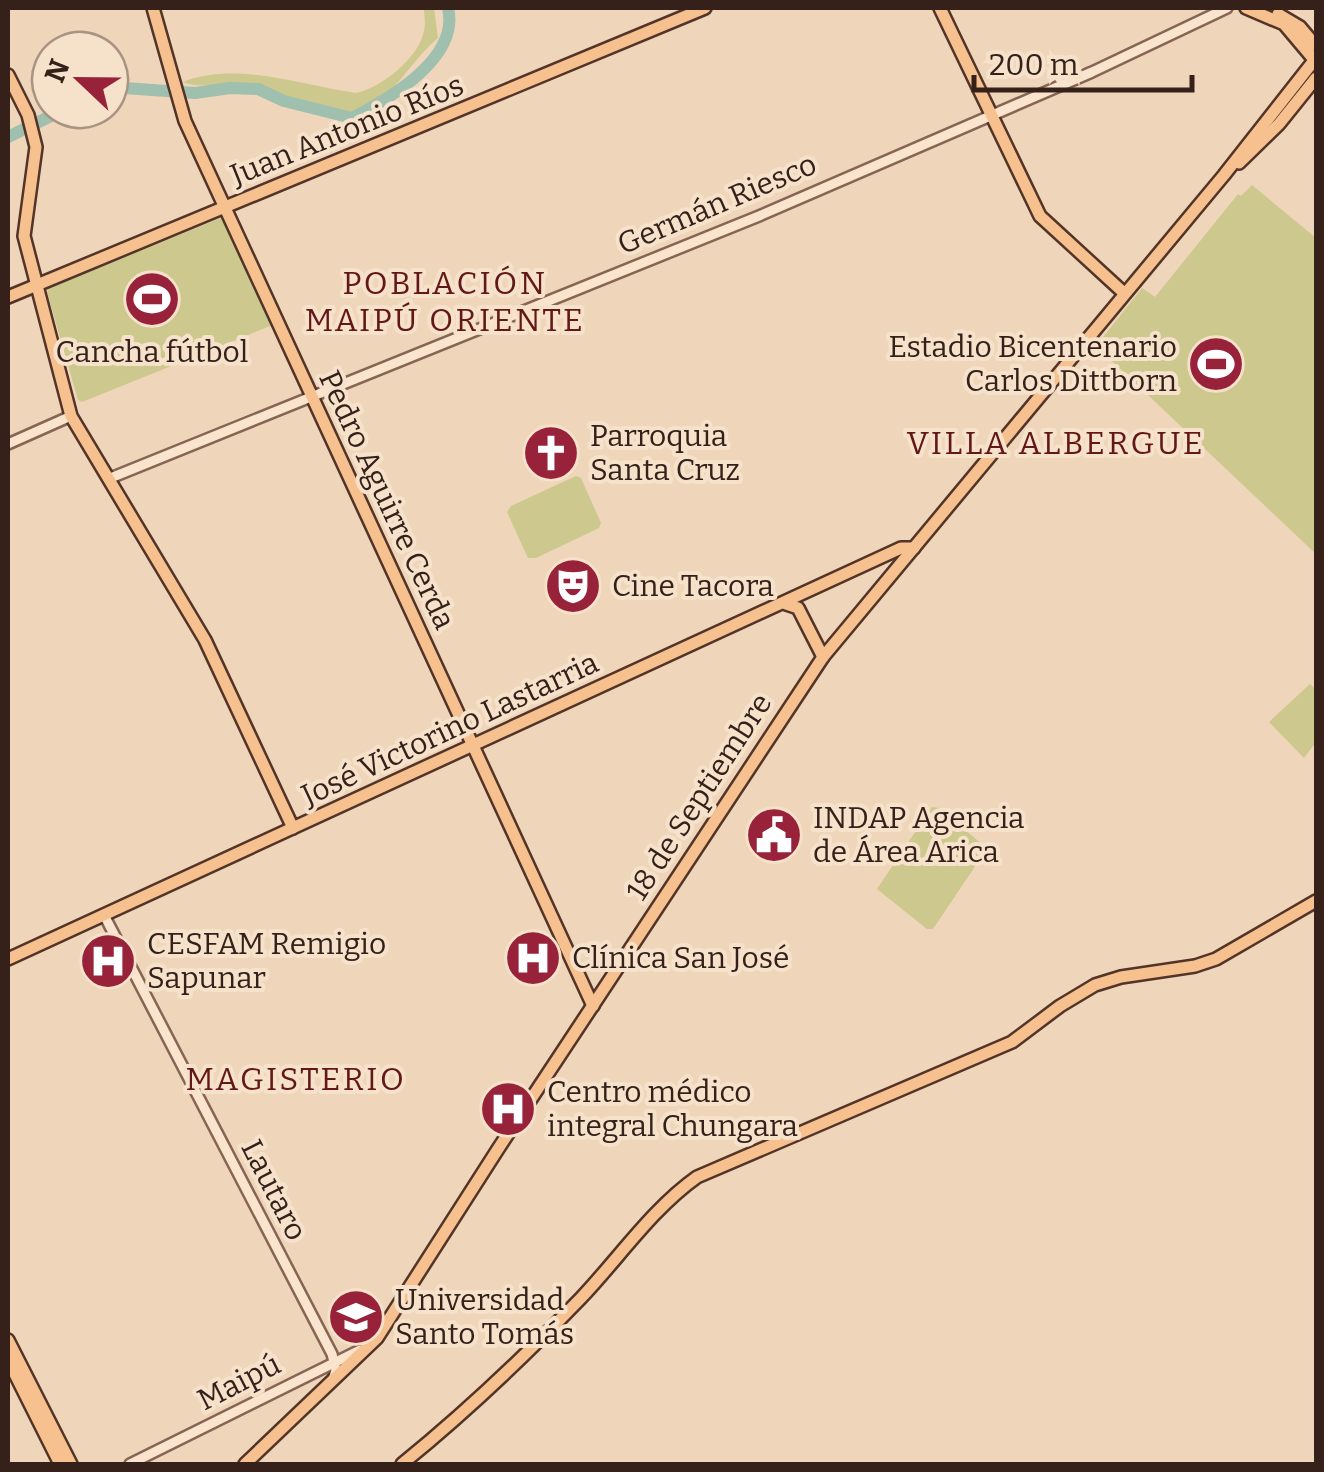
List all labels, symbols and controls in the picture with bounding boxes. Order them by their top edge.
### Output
north arrow [30,30,130,130]
scale bar [974,30,1192,92]
text: 200 m [989,47,1079,83]
text: N [38,55,77,87]
street label: Juan Antonio Ríos [224,67,469,194]
street label: Germán Riesco [612,146,822,262]
district label: POBLACIÓN MAIPÚ ORIENTE [305,264,585,339]
sports icon: Cancha fútbol [122,269,182,329]
place label: Estadio Bicentenario Carlos Dittborn [888,329,1177,399]
place label: Cancha fútbol [56,334,249,370]
sports icon: Estadio Bicentenario Carlos Dittborn [1186,334,1246,394]
street label: Pedro Aguirre Cerda [311,365,463,635]
place label: Parroquia Santa Cruz [590,418,740,488]
church icon: Parroquia Santa Cruz [521,423,581,483]
district label: VILLA ALBERGUE [907,424,1205,462]
theatre icon: Cine Tacora [543,556,603,616]
place label: Cine Tacora [612,568,774,604]
street label: José Victorino Lastarria [295,644,604,814]
street label: 18 de Septiembre [619,687,779,907]
place label: INDAP Agencia de Área Arica [813,800,1025,870]
public building icon: INDAP Agencia de Área Arica [744,805,804,865]
place label: CESFAM Remigio Sapunar [147,926,386,996]
hospital icon: Clínica San José [503,928,563,988]
hospital icon: CESFAM Remigio Sapunar [78,931,138,991]
place label: Clínica San José [572,940,790,976]
district label: MAGISTERIO [186,1060,406,1098]
place label: Centro médico integral Chungara [547,1074,798,1144]
hospital icon: Centro médico integral Chungara [478,1079,538,1139]
street label: Lautaro [233,1134,315,1246]
place label: Universidad Santo Tomás [395,1282,574,1352]
school or university icon: Universidad Santo Tomás [326,1287,386,1347]
street label: Maipú [192,1346,286,1418]

